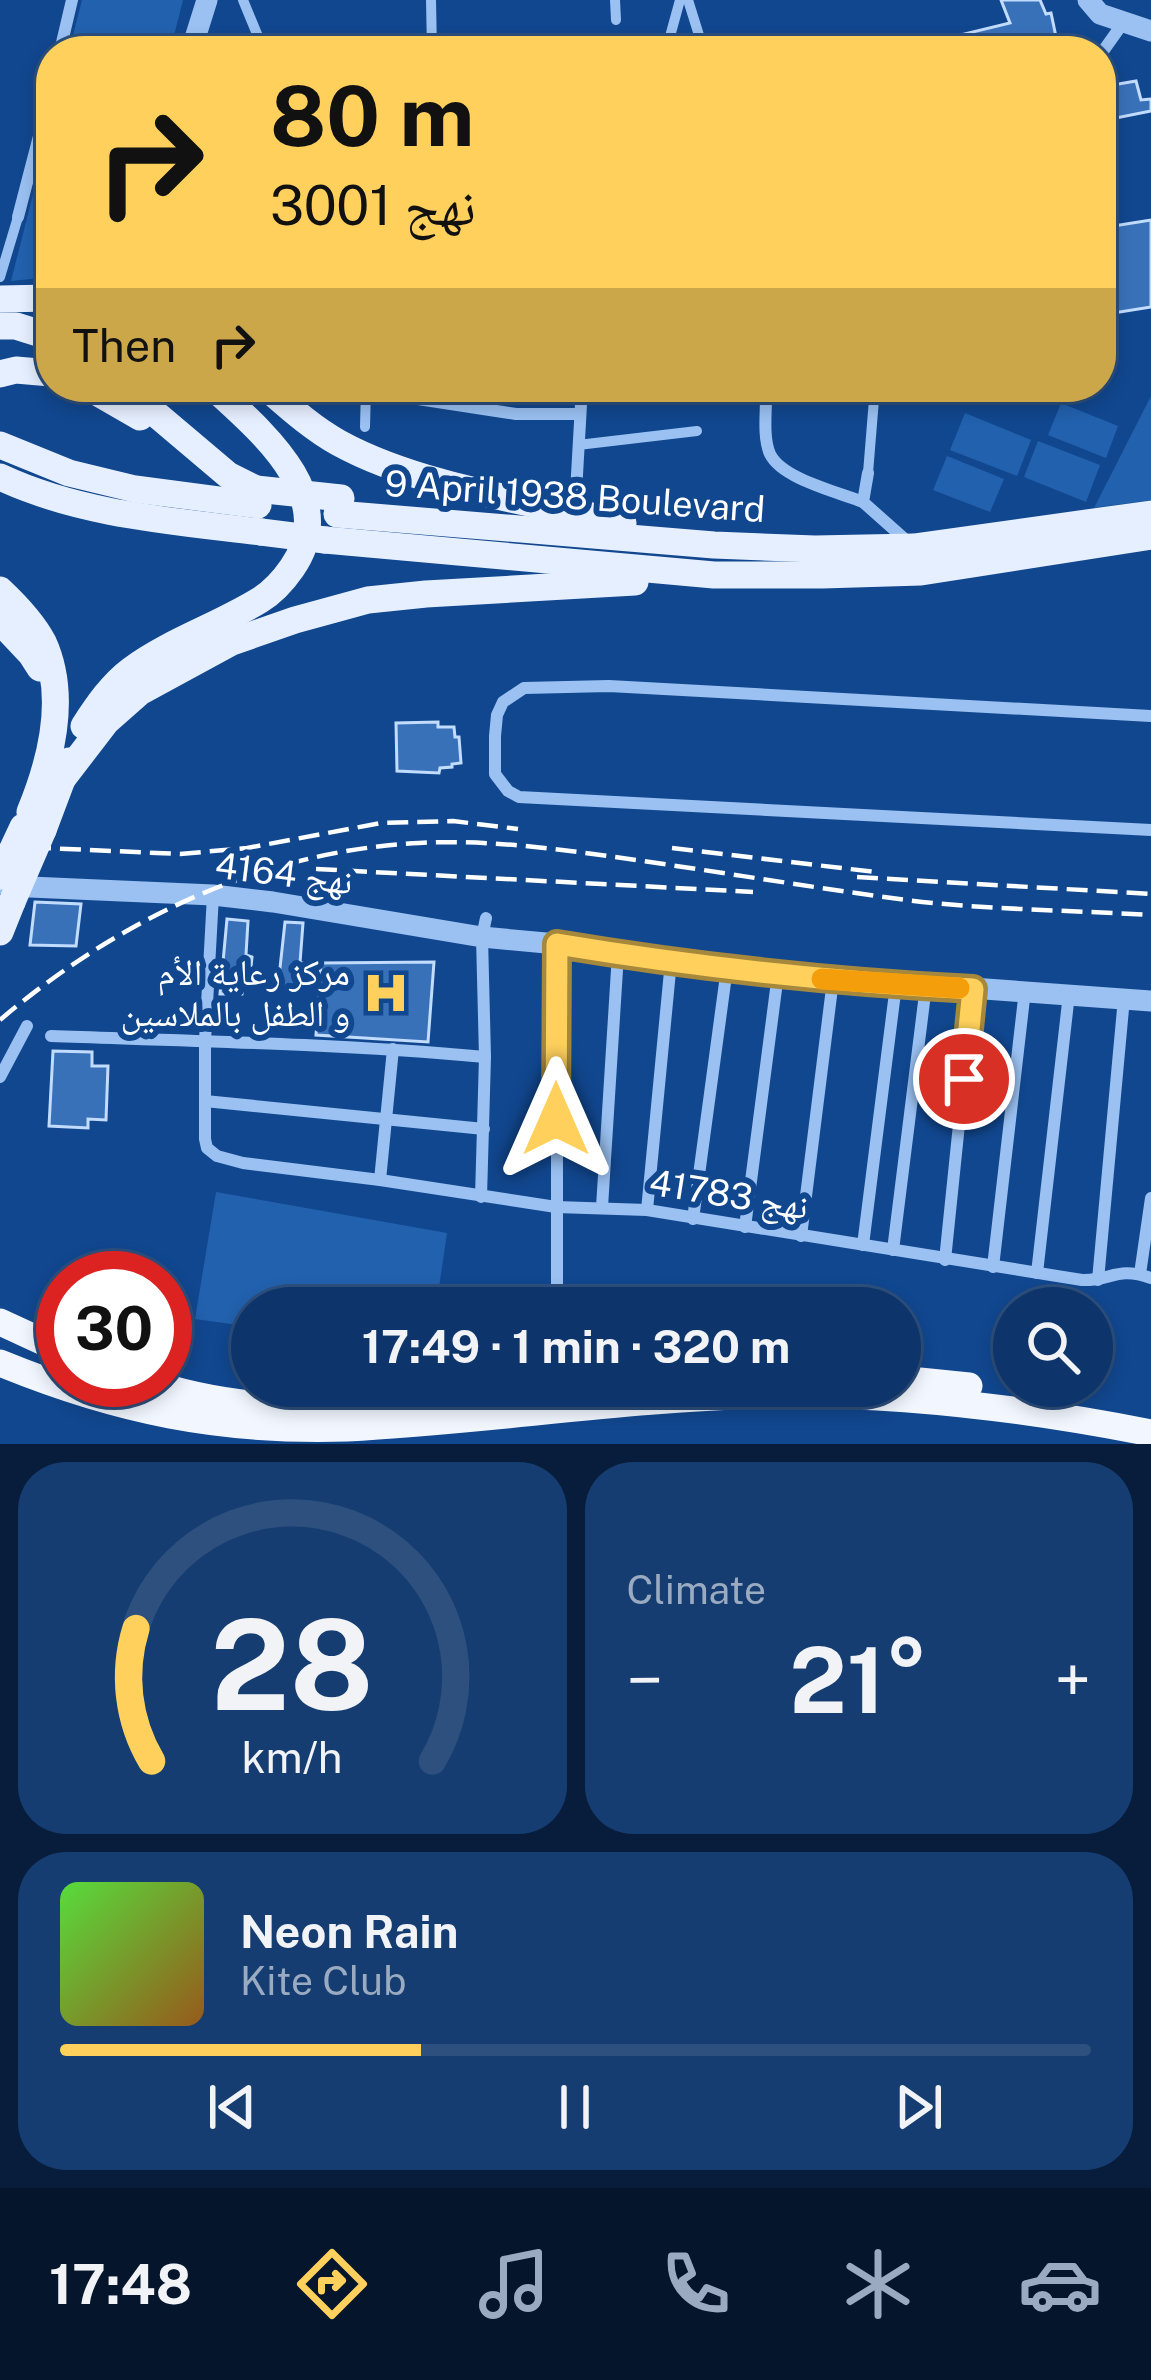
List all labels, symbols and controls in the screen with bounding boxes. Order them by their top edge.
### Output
text: 80 m [270,66,474,165]
icon: right [72,84,228,240]
text: نهج 3001 [270,174,476,237]
icon: right [200,312,266,378]
text: Then [72,319,176,372]
street label: 9 April 1938 Boulevard [383,462,767,530]
street label: نهج 4164 [212,844,355,904]
place label: مركز رعاية الأم و الطفل بالملاسين [120,951,350,1035]
hospital icon: مركز رعاية الأم و الطفل بالملاسين [361,968,411,1018]
pin [913,1028,1015,1130]
icon: arrive [931,1046,997,1112]
position arrow [493,1056,619,1182]
street label: نهج 41783 [646,1161,811,1229]
speed limit sign: 30 [36,1251,192,1407]
map controls [993,1287,1113,1407]
button: search [993,1287,1113,1407]
text: 17:49 · 1 min · 320 m [362,1320,790,1373]
text: Climate [627,1567,766,1613]
text: 28 [211,1591,374,1738]
text: 21° [790,1627,928,1733]
text: − [627,1641,663,1719]
text: + [1054,1641,1091,1719]
text: km/h [242,1732,343,1783]
text: Neon Rain [240,1905,458,1958]
text: Kite Club [240,1958,406,2004]
icon: previous [199,2074,265,2140]
icon: pause [542,2074,608,2140]
icon: next [886,2074,952,2140]
icon: directions [290,2242,374,2326]
icon: music [472,2242,556,2326]
icon: phone [654,2242,738,2326]
icon: climate [836,2242,920,2326]
icon: car [1018,2242,1102,2326]
text: 17:48 [49,2253,192,2316]

